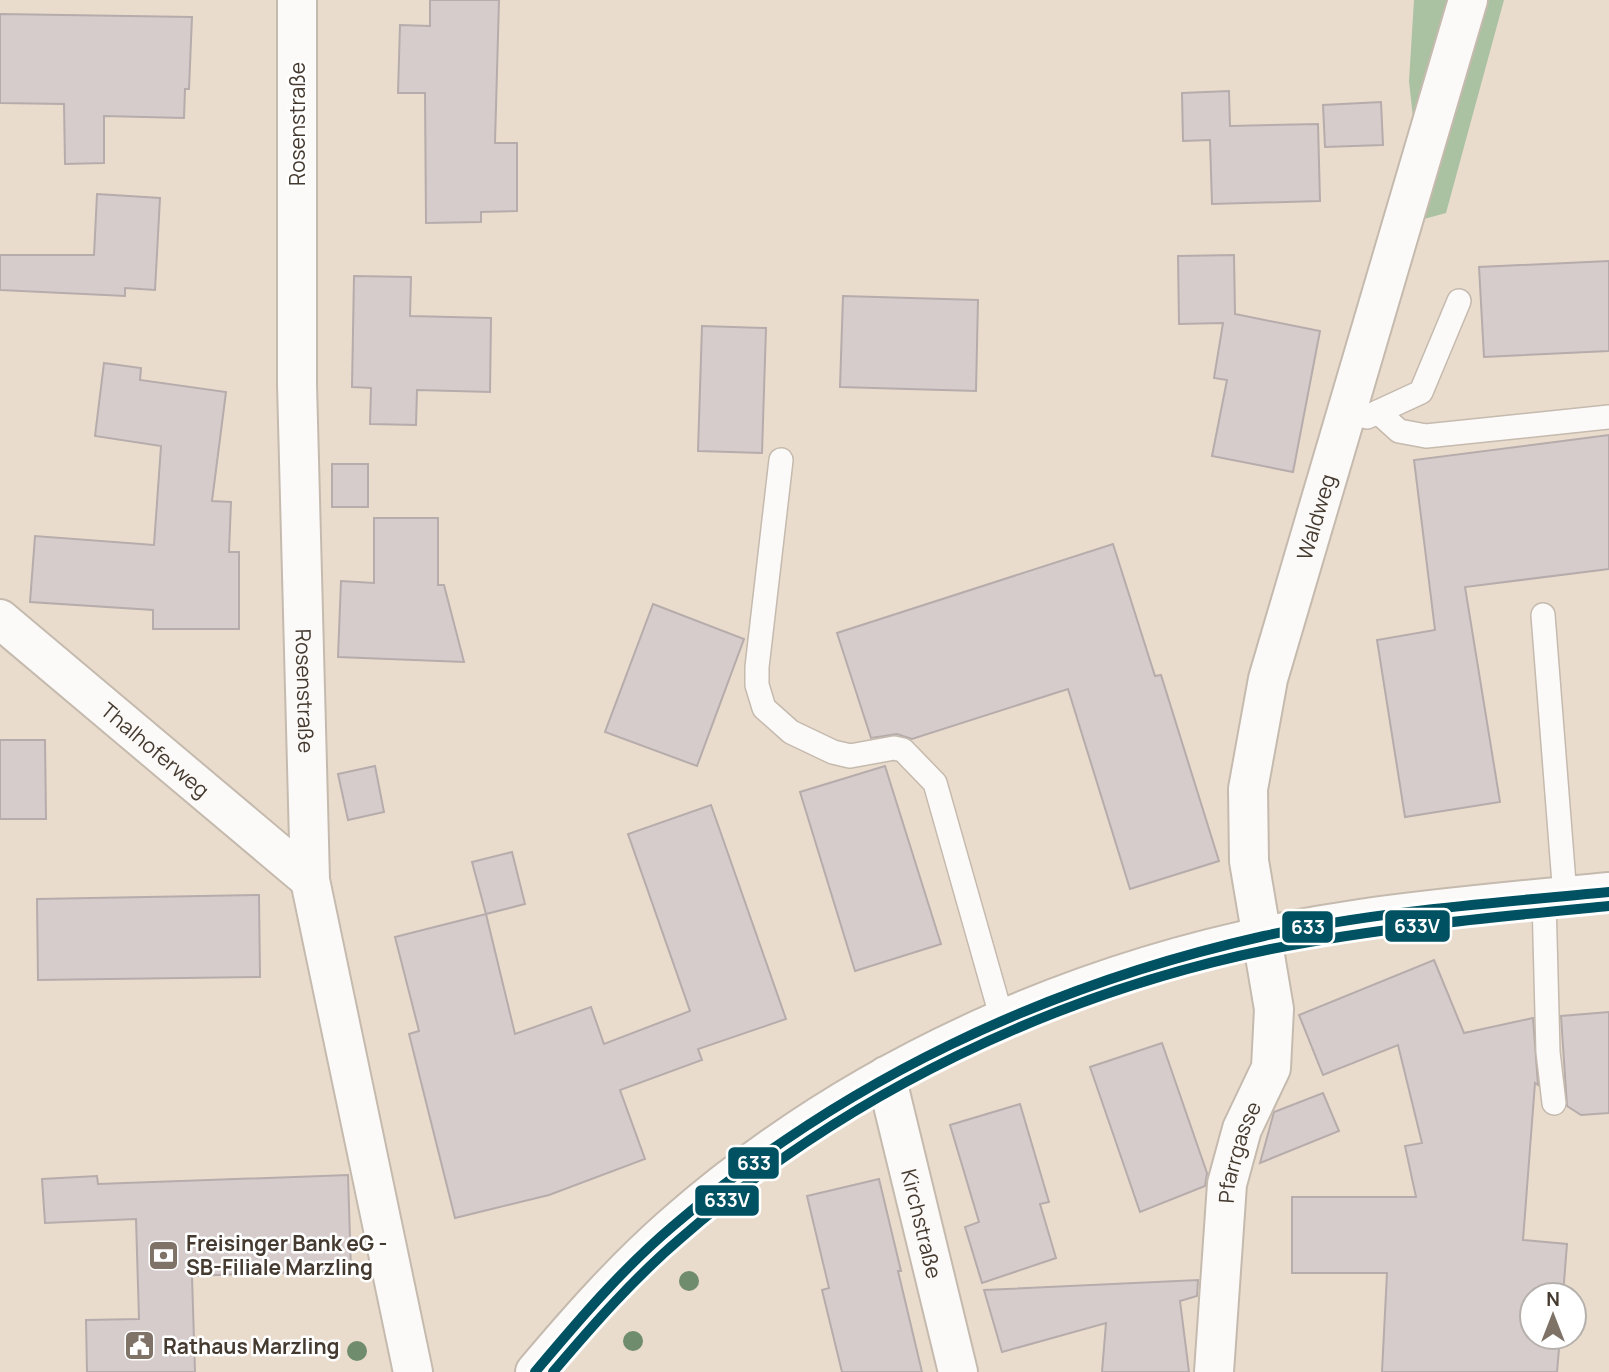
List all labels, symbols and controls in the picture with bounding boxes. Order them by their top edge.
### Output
street label: Rosenstraße [283,62,311,186]
street label: Waldweg [1290,471,1342,563]
street label: Rosenstraße [289,628,321,753]
street label: Thalhoferweg [95,696,215,804]
line badge: 633V [1384,909,1451,943]
line badge: 633 [1281,910,1334,944]
text: 633V [1394,913,1441,939]
text: 633 [1291,914,1325,940]
street label: Pfarrgasse [1212,1097,1267,1204]
line badge: 633 [727,1146,780,1180]
text: 633 [737,1150,771,1176]
street label: Kirchstraße [895,1166,949,1281]
line badge: 633V [694,1184,760,1217]
text: 633V [704,1187,751,1213]
place label: Freisinger Bank eG - SB-Filiale Marzling [186,1229,387,1281]
bank icon: Freisinger Bank eG - SB-Filiale Marzling [146,1238,180,1272]
north arrow [1518,1281,1588,1351]
text: N [1546,1286,1560,1312]
public building icon: Rathaus Marzling [123,1329,157,1363]
place label: Rathaus Marzling [163,1332,339,1360]

